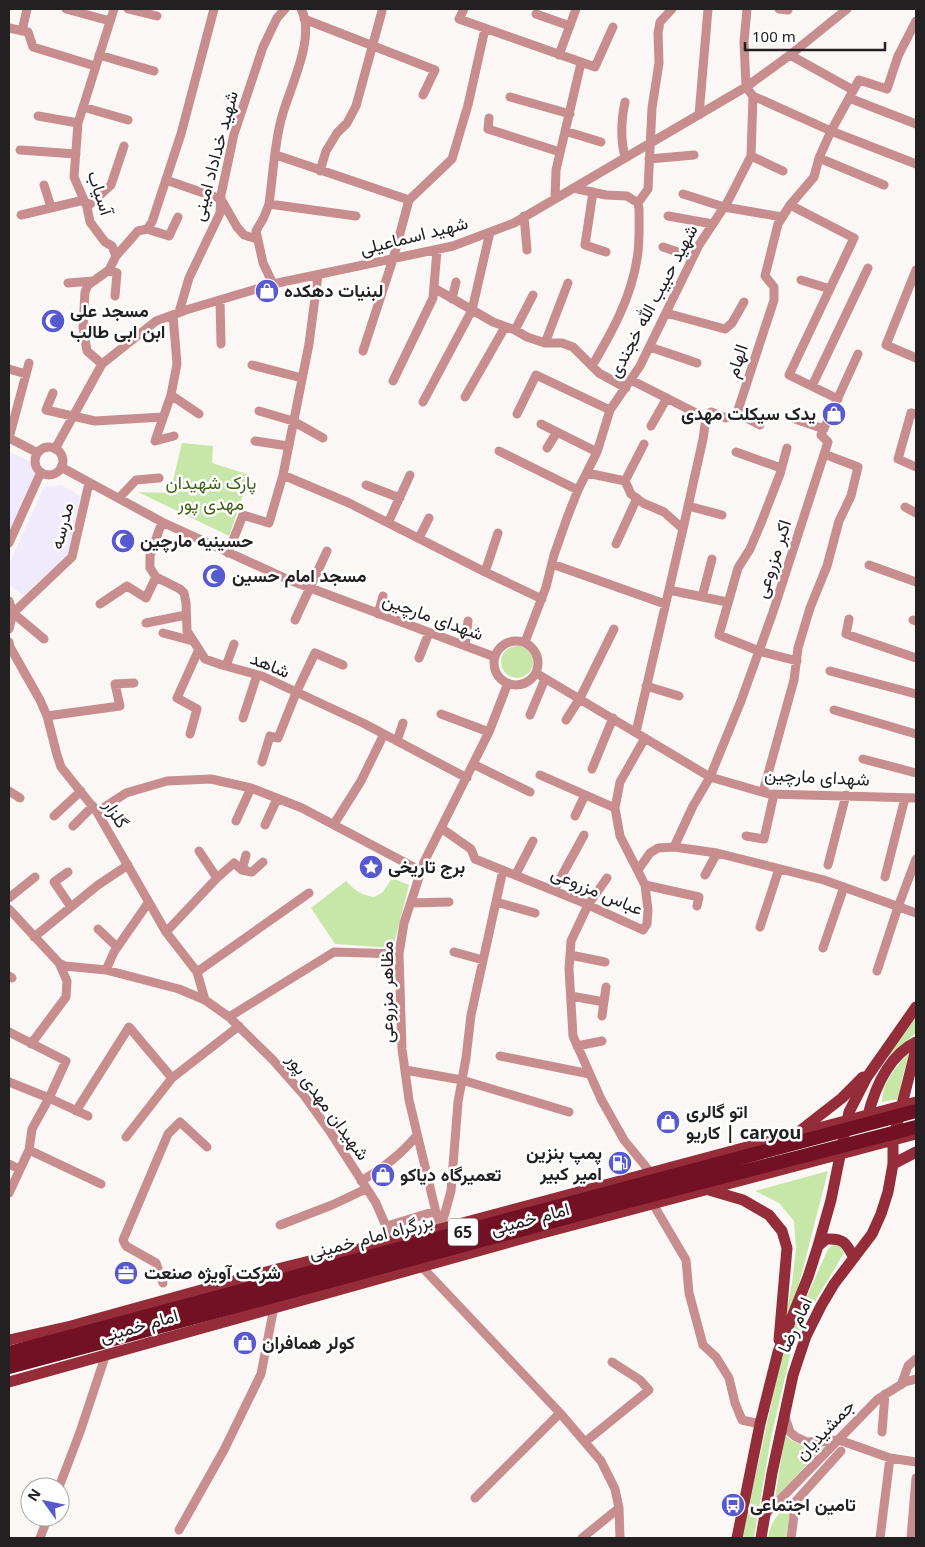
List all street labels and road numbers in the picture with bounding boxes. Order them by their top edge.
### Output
street label: شهید خداداد امینی [185,88,243,224]
street label: آسیاب [83,167,120,220]
street label: شهید اسماعیلی [357,210,470,260]
street label: شهید حبیب الله خجندی [602,220,703,381]
street label: الهام [719,341,754,381]
street label: مدرسه [44,500,78,552]
street label: اکبر مزروعی [748,516,796,601]
street label: شهدای مارچین [379,587,487,646]
street label: شاهد [247,645,294,683]
street label: شهدای مارچین [764,761,870,792]
street label: گلزار [98,794,135,832]
street label: عباس مزروعی [548,860,647,920]
street label: مظاهر مزروعی [374,941,398,1043]
street label: شهیدان مهدی پور [281,1047,376,1165]
street label: امام خمینی [488,1196,572,1241]
street label: بزرگراه امام خمینی [306,1208,436,1265]
road number: 65 [448,1218,478,1246]
street label: امام رضا [771,1293,818,1357]
street label: امام خمینی [97,1302,181,1349]
street label: جمشیدیان [789,1394,859,1465]

